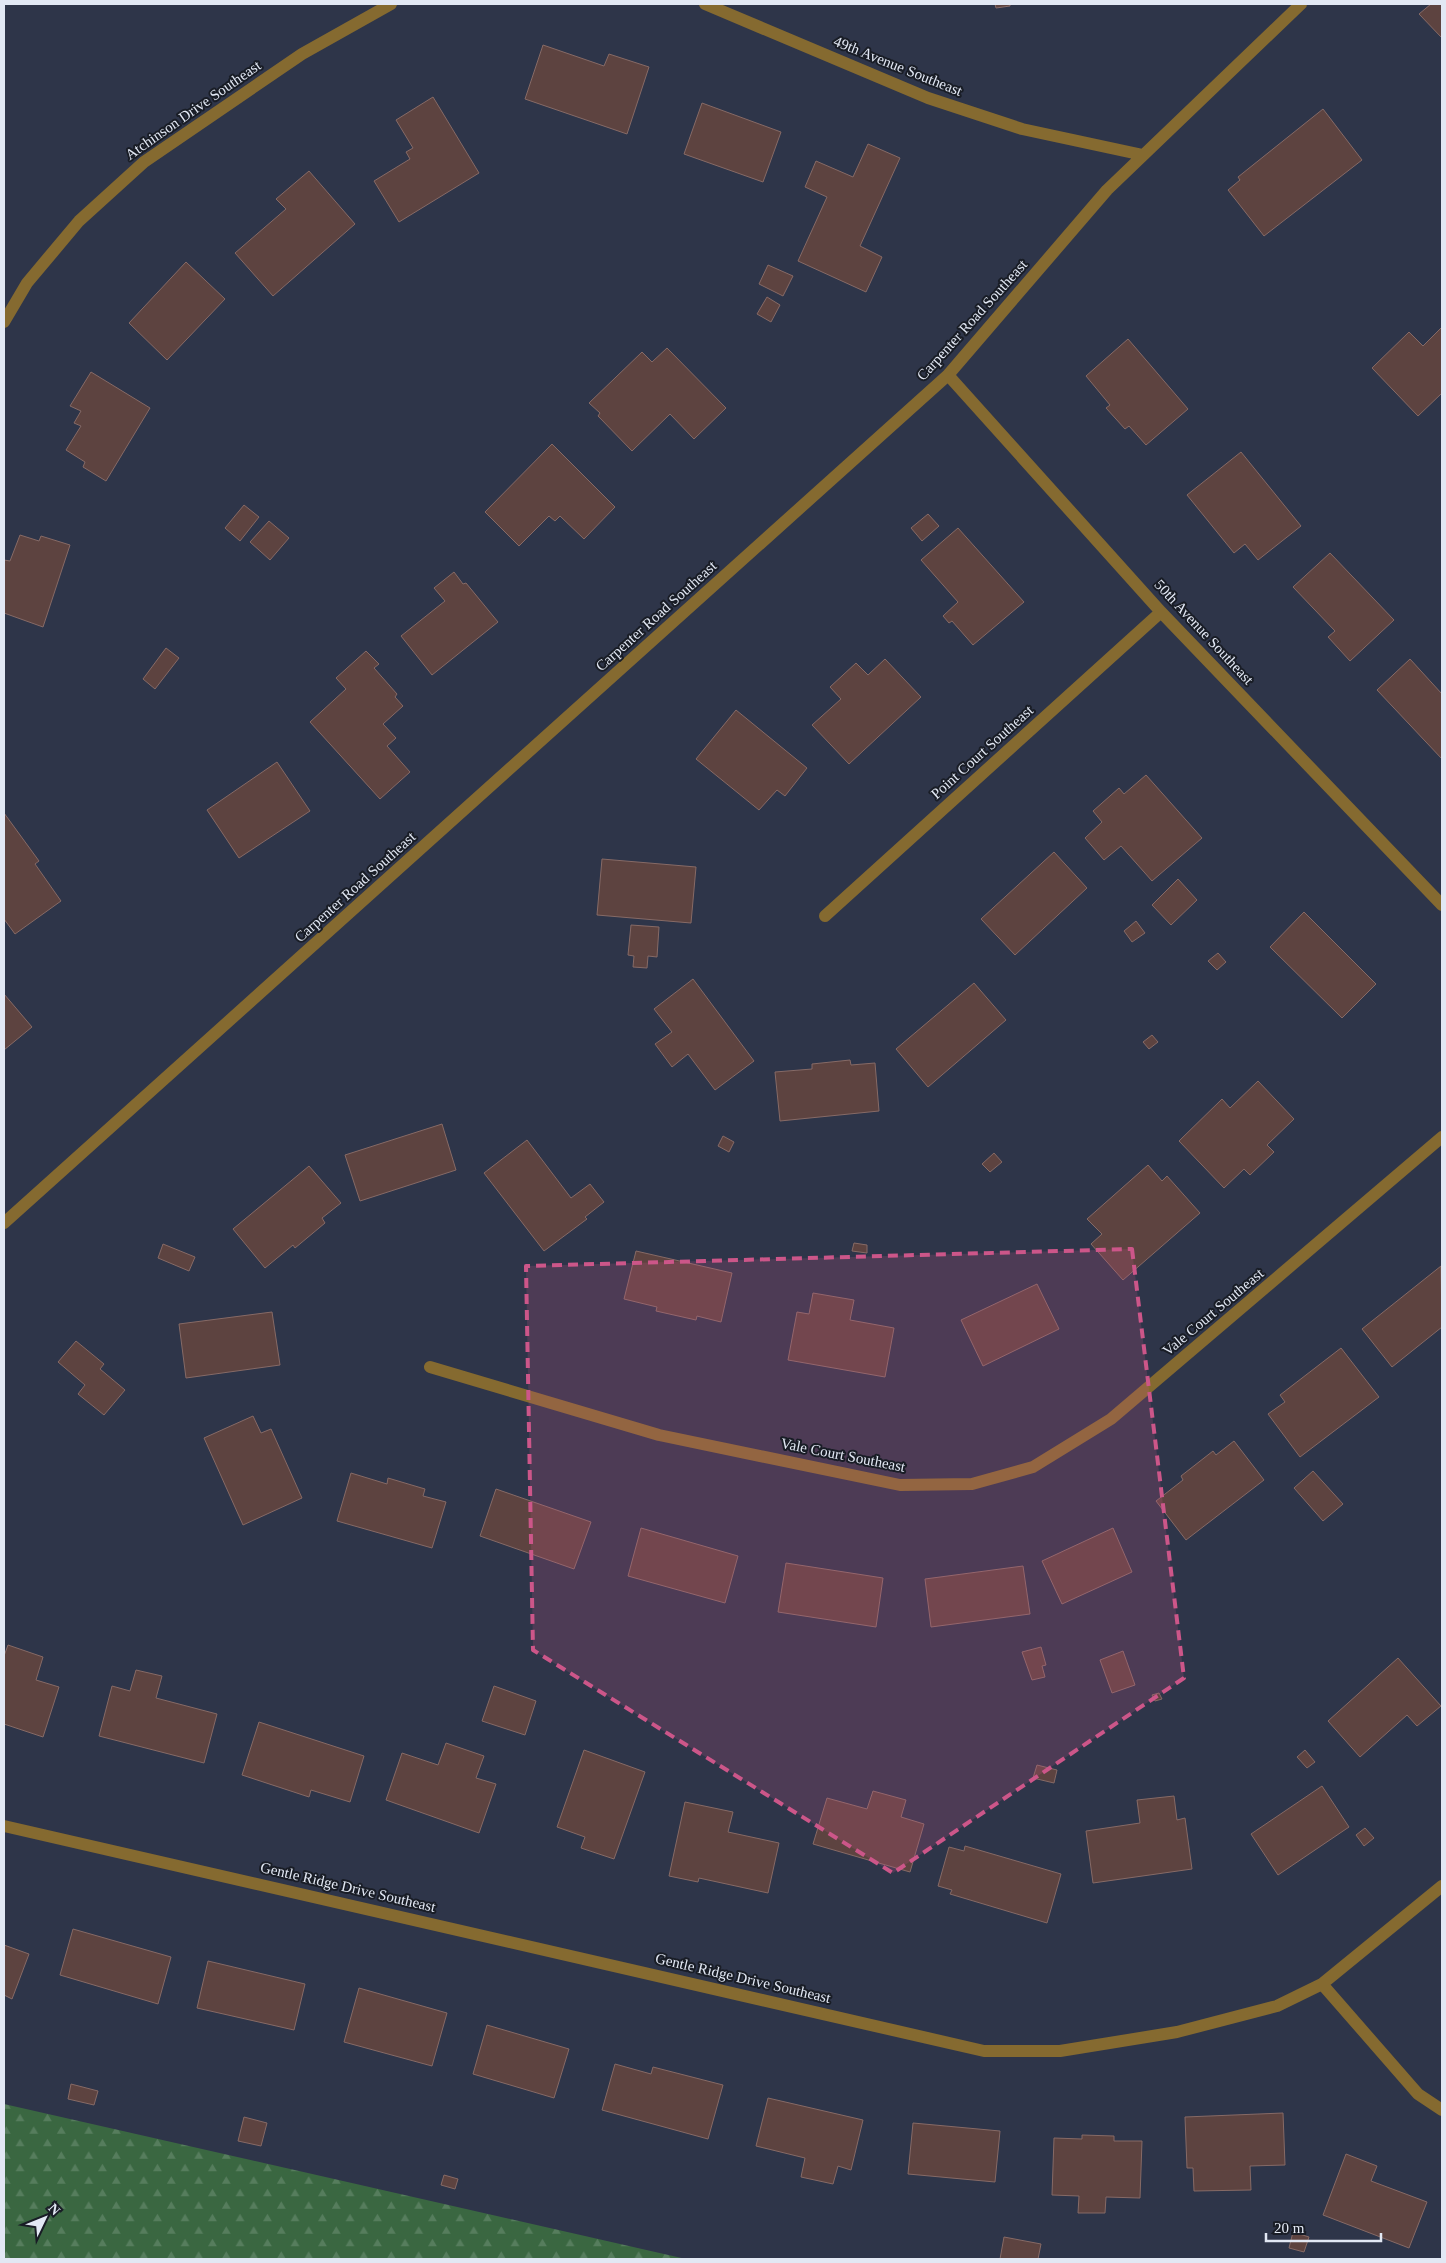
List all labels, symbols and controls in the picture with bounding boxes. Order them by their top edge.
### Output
street label: 49th Avenue Southeast [831,33,965,99]
street label: Atchinson Drive Southeast [122,57,264,163]
street label: Carpenter Road Southeast [914,256,1031,384]
street label: Carpenter Road Southeast [592,557,720,674]
street label: 50th Avenue Southeast [1151,576,1257,688]
street label: Point Court Southeast [928,701,1037,802]
street label: Carpenter Road Southeast [291,828,419,945]
street label: Vale Court Southeast [1159,1265,1267,1359]
street label: Vale Court Southeast [779,1435,908,1475]
street label: Gentle Ridge Drive Southeast [259,1859,438,1915]
street label: Gentle Ridge Drive Southeast [654,1950,833,2006]
north arrow [20,2193,70,2243]
text: N [45,2201,63,2218]
scale bar [1266,2210,1381,2242]
text: 20 m [1274,2220,1305,2236]

